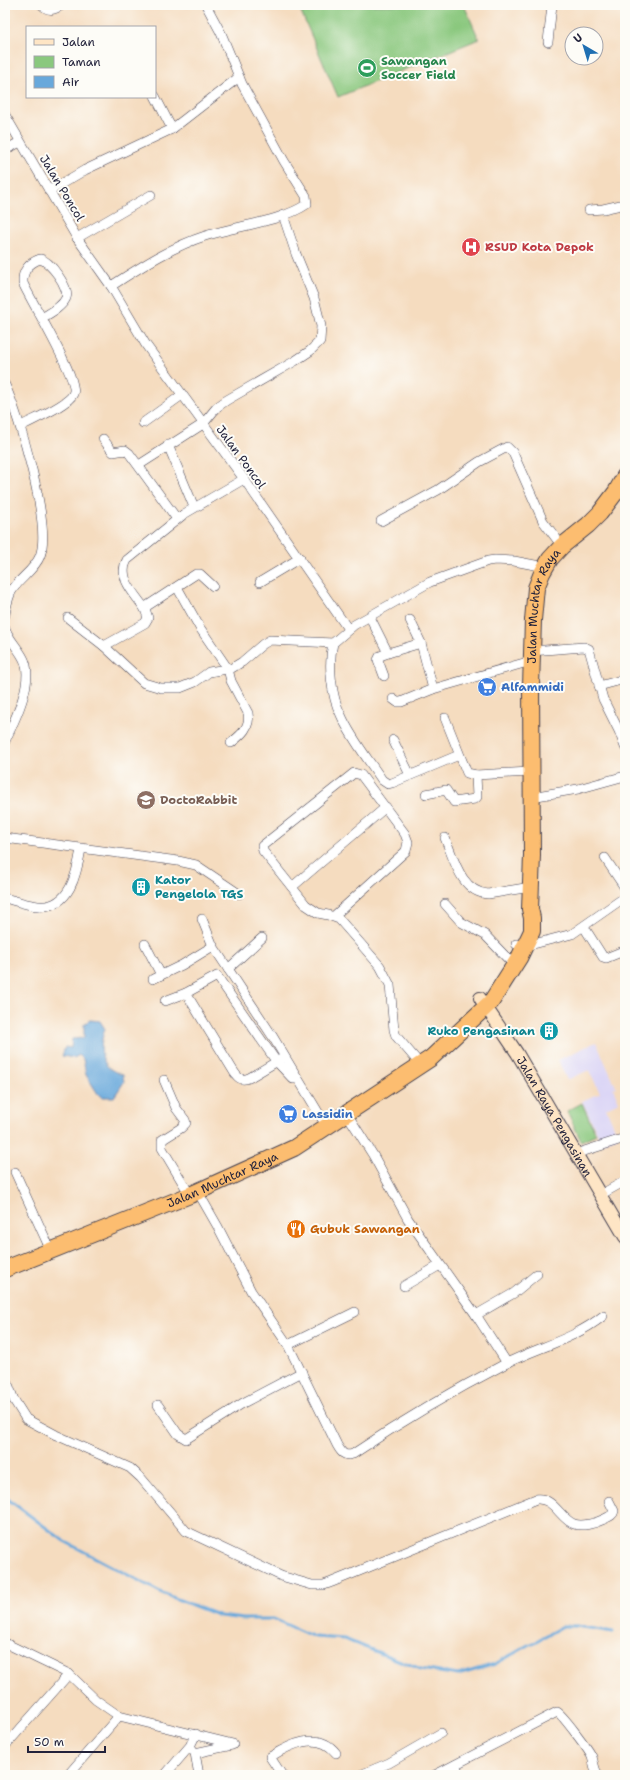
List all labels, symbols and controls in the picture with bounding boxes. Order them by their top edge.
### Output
legend [26,26,156,98]
north arrow [564,26,604,66]
text: U [571,30,586,47]
text: Jalan [62,34,95,50]
place label: Sawangan Soccer Field [381,53,456,83]
text: Taman [62,54,101,70]
sports icon: Sawangan Soccer Field [356,57,378,79]
text: Air [62,74,80,90]
street label: Jalan Poncol [36,152,88,224]
hospital icon: RSUD Kota Depok [460,236,482,258]
place label: RSUD Kota Depok [485,239,594,255]
street label: Jalan Poncol [213,422,270,492]
street label: Jalan Muchtar Raya [524,544,564,664]
supermarket icon: Alfammidi [476,676,498,698]
place label: Alfammidi [501,679,564,695]
school or university icon: DoctoRabbit [135,789,157,811]
place label: DoctoRabbit [160,792,237,808]
place label: Kator Pengelola TGS [155,872,244,902]
building icon: Kator Pengelola TGS [130,876,152,898]
building icon: Ruko Pengasinan [538,1020,560,1042]
place label: Ruko Pengasinan [427,1023,535,1039]
street label: Jalan Raya Pengasinan [513,1053,596,1180]
supermarket icon: Lassidin [277,1103,299,1125]
place label: Lassidin [302,1106,353,1122]
street label: Jalan Muchtar Raya [164,1148,281,1211]
restaurant icon: Gubuk Sawangan [285,1218,307,1240]
place label: Gubuk Sawangan [310,1221,420,1237]
scale bar [28,1728,105,1754]
text: 50 m [34,1734,64,1750]

